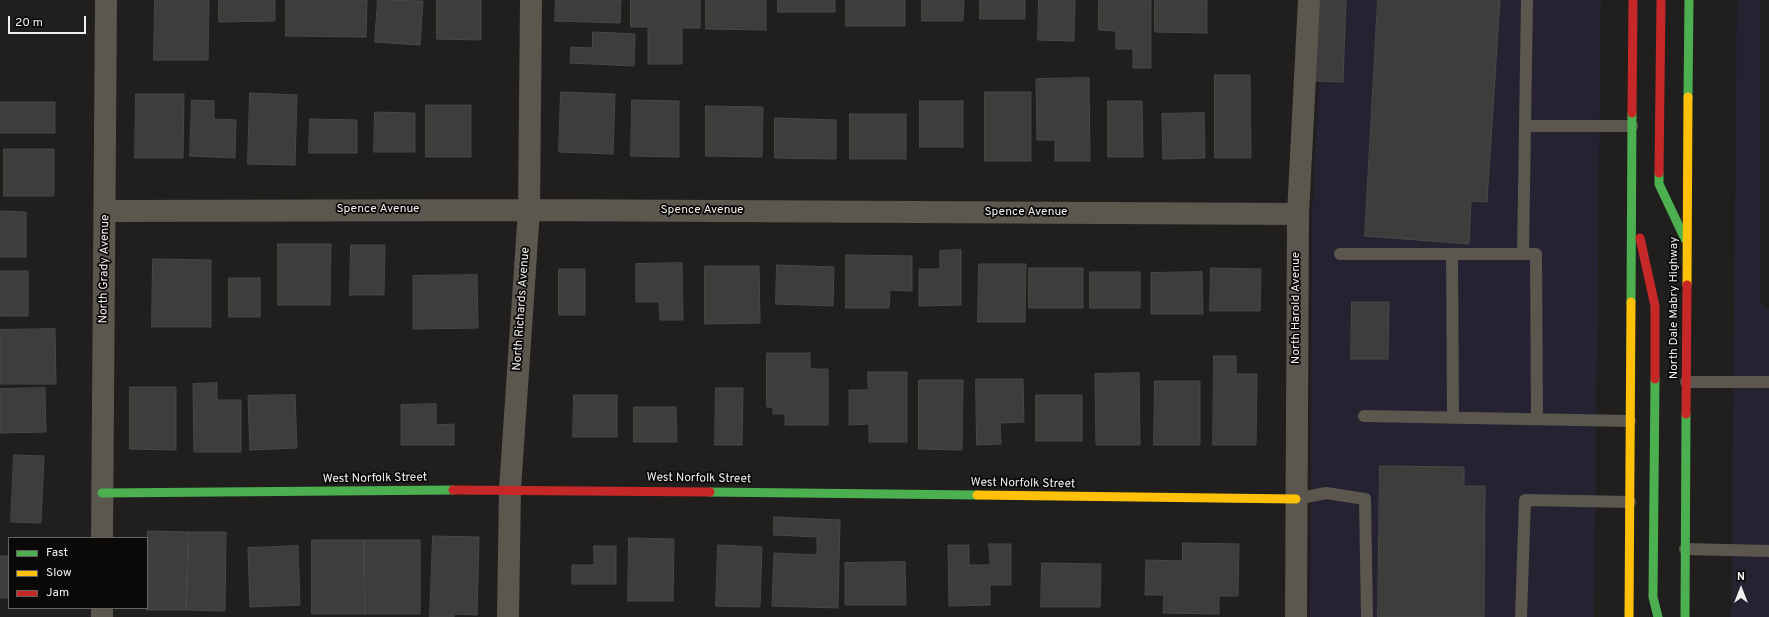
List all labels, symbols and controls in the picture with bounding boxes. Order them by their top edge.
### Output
scale bar [10,8,88,34]
text: 20 m [15,15,43,31]
street label: Spence Avenue [336,203,420,217]
street label: Spence Avenue [660,204,744,218]
street label: Spence Avenue [984,206,1068,220]
street label: North Grady Avenue [97,214,113,324]
street label: North Dale Mabry Highway [1668,237,1682,379]
street label: North Richards Avenue [510,247,534,371]
street label: North Harold Avenue [1290,252,1304,364]
street label: West Norfolk Street [323,471,427,487]
street label: West Norfolk Street [647,471,751,487]
street label: West Norfolk Street [971,476,1075,492]
legend [8,537,148,609]
text: Fast [46,545,68,561]
text: Slow [46,565,72,581]
north arrow [1721,569,1761,609]
text: N [1737,570,1745,584]
text: Jam [46,585,69,601]

